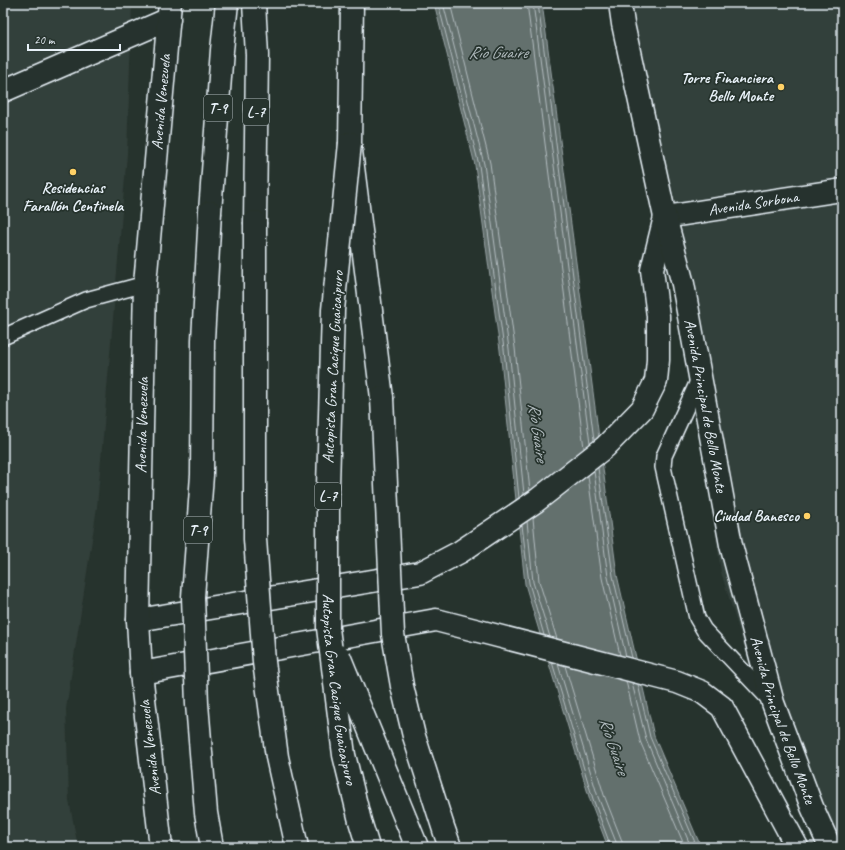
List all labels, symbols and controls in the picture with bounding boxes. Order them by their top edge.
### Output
scale bar [28,26,120,52]
text: 20 m [34,32,56,48]
water label: Río Guaire [469,42,530,63]
street label: Avenida Venezuela [147,52,176,151]
place label: Torre Financiera Bello Monte [681,68,775,106]
marker: Torre Financiera Bello Monte [776,82,786,92]
road number: T-9 [204,95,232,121]
road number: L-7 [243,99,269,125]
marker: Residencias Farallón Centinela [68,167,78,177]
place label: Residencias Farallón Centinela [23,178,125,216]
street label: Avenida Sorbona [707,187,801,220]
street label: Autopista Gran Cacique Guaicaipuro [318,269,348,464]
street label: Avenida Principal de Bello Monte [680,318,731,496]
street label: Avenida Venezuela [131,376,153,473]
water label: Río Guaire [524,401,553,465]
road number: L-7 [315,483,341,509]
place label: Ciudad Banesco [714,506,800,526]
marker: Ciudad Banesco [802,511,812,521]
road number: T-9 [184,517,212,543]
street label: Autopista Gran Cacique Guaicaipuro [318,594,361,788]
street label: Avenida Principal de Bello Monte [746,634,821,808]
street label: Avenida Venezuela [134,698,166,797]
water label: Río Guaire [595,715,634,780]

